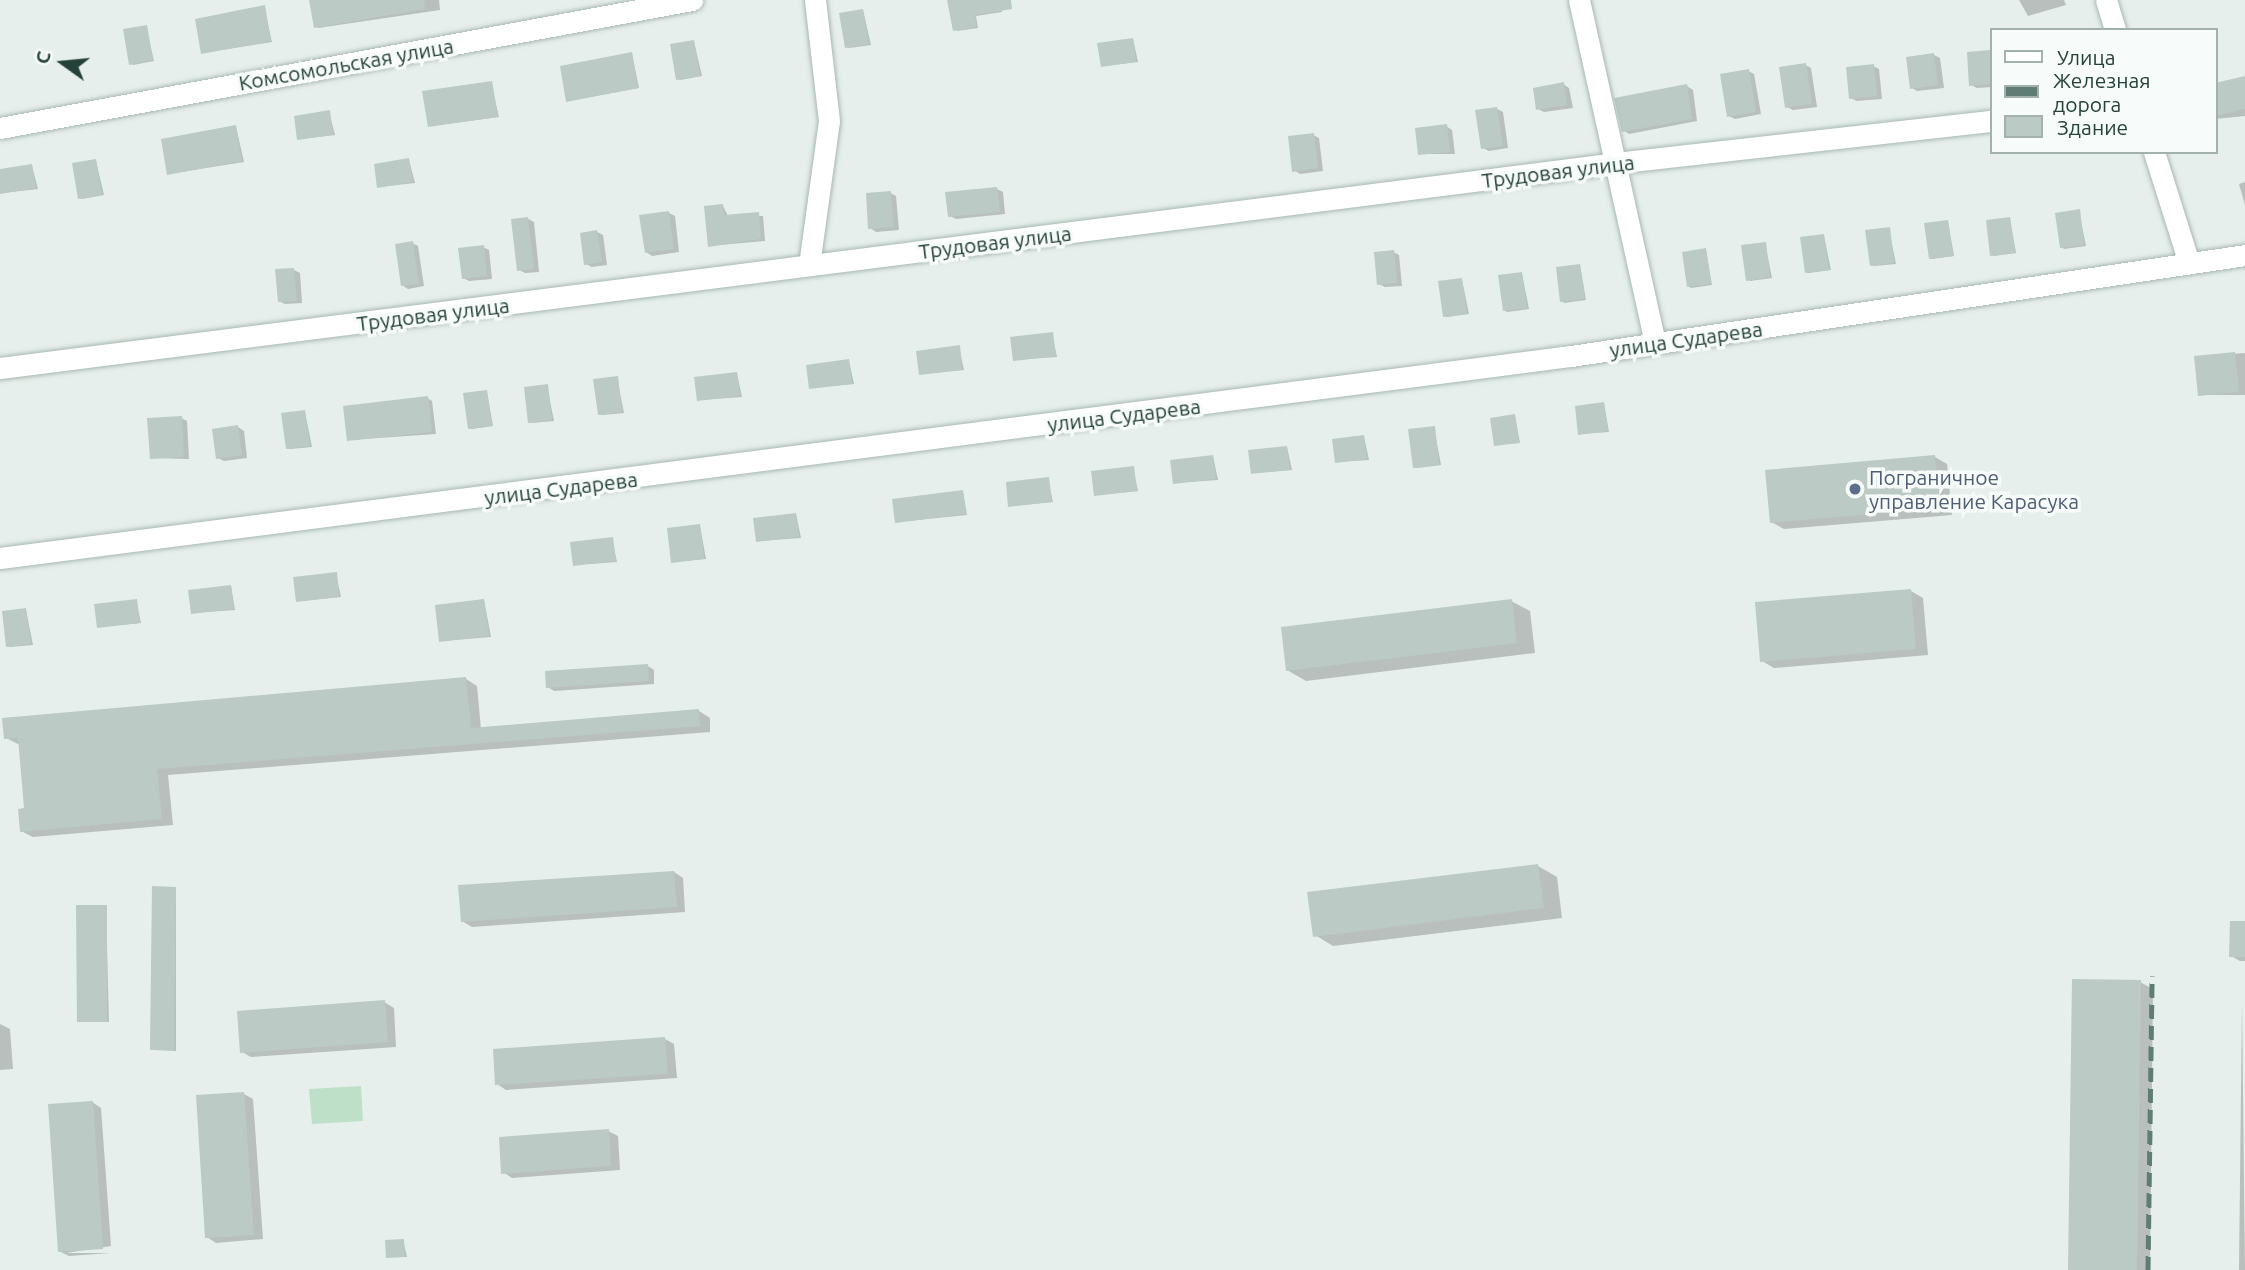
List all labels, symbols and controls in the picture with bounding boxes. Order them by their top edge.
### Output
north arrow [28,28,98,98]
legend [1990,28,2217,154]
street label: Комсомольская улица [237,33,455,95]
text: Улица [2057,45,2115,69]
text: С [31,49,55,66]
text: Железная дорога [2053,68,2151,116]
text: Здание [2057,115,2128,139]
street label: Трудовая улица [1480,149,1636,193]
street label: Трудовая улица [917,220,1073,264]
street label: Трудовая улица [355,292,511,336]
street label: улица Сударева [1608,316,1764,362]
street label: улица Сударева [1046,393,1202,437]
place label: Пограничное управление Карасука [1869,464,2079,514]
street label: улица Сударева [483,466,639,510]
marker: Пограничное управление Карасука [1847,481,1863,497]

